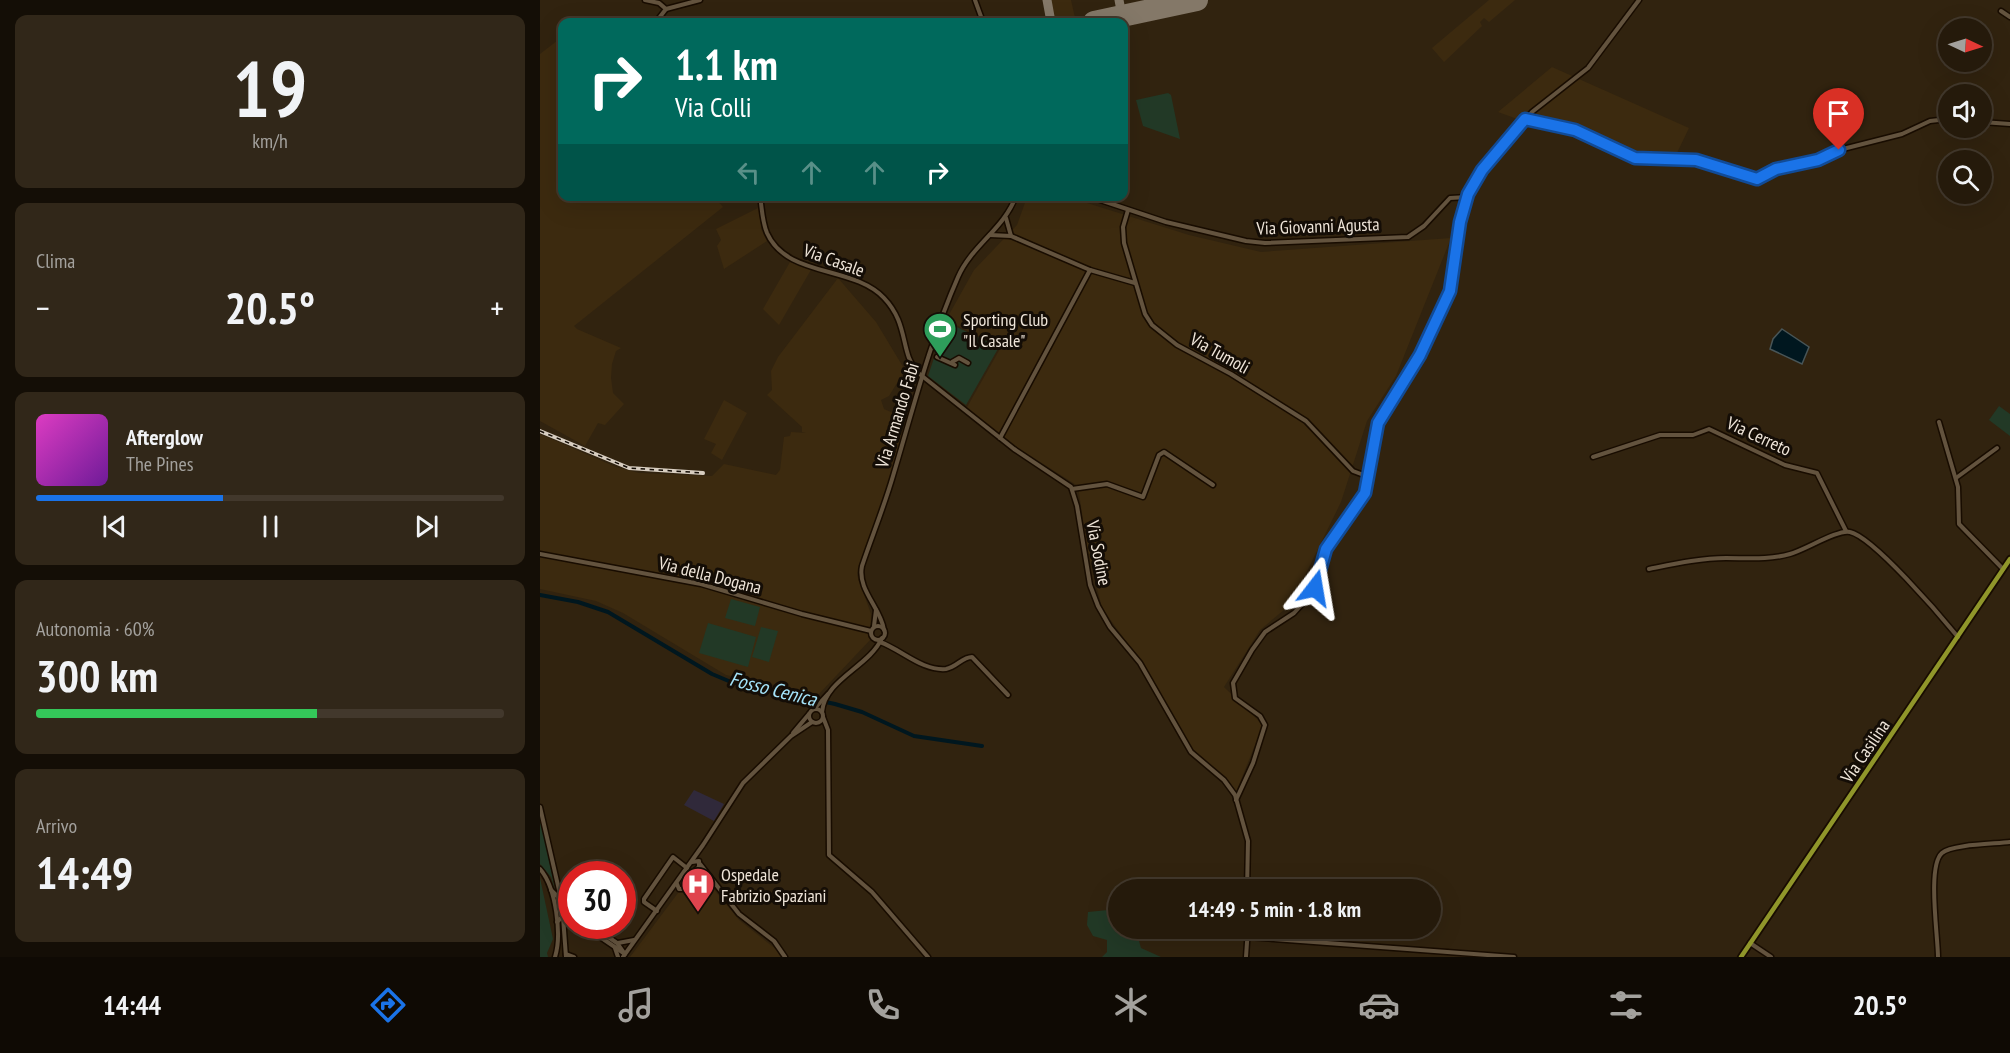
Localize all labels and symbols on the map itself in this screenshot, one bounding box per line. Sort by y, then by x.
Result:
north arrow [1938,18,1992,72]
pin [1813,88,1864,150]
street label: Via Giovanni Agusta [1255,212,1380,240]
street label: Via Casale [799,238,868,282]
place label: Sporting Club "Il Casale" [963,308,1048,352]
sports icon: Sporting Club "Il Casale" [922,311,958,358]
street label: Via Tumoli [1185,327,1254,379]
street label: Via Armando Fabi [870,360,924,471]
street label: Via Cerreto [1722,411,1795,461]
street label: Via Sodine [1081,518,1117,587]
street label: Via della Dogana [655,551,764,599]
position arrow [1283,556,1347,620]
water label: Fosso Cenica [727,666,820,713]
street label: Via Casilina [1835,715,1895,788]
speed limit sign: 30 [558,861,636,939]
place label: Ospedale Fabrizio Spaziani [721,863,826,907]
hospital icon: Ospedale Fabrizio Spaziani [680,866,716,913]

